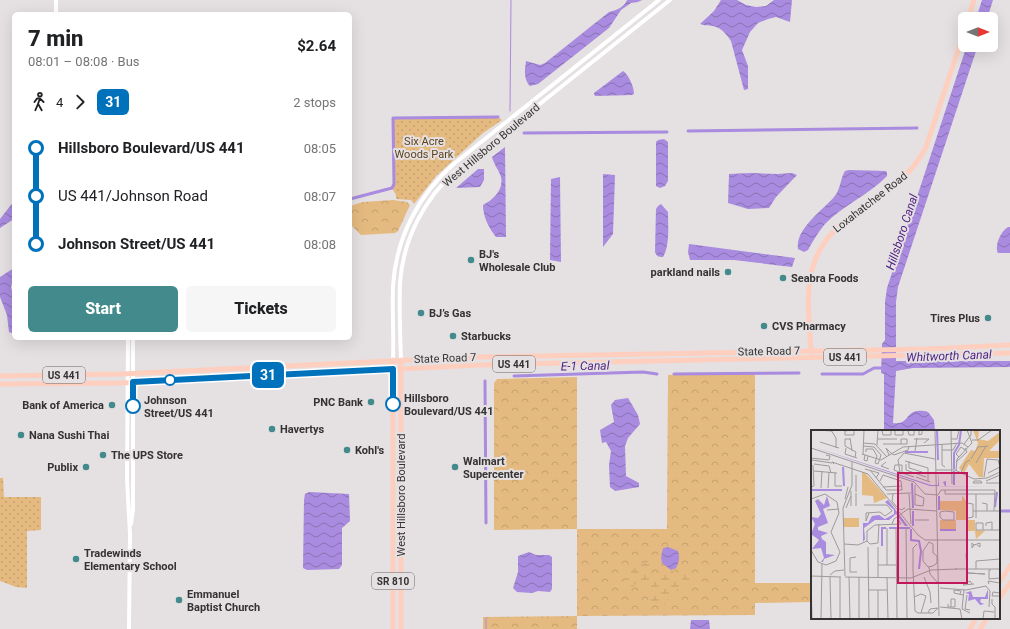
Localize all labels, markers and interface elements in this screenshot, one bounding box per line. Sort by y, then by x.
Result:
north arrow [958,12,998,52]
map controls [958,12,998,52]
text: 7 min [28,26,83,51]
text: $2.64 [297,37,336,55]
text: 08:01 – 08:08 · Bus [28,54,140,69]
icon: walk [28,91,50,113]
icon: forward [69,91,91,113]
text: 31 [105,94,121,110]
text: 4 [56,95,63,110]
text: 2 stops [293,95,336,110]
street label: West Hillsboro Boulevard [440,101,543,190]
park label: Six Acre Woods Park [395,135,454,161]
text: Hillsboro Boulevard/US 441 [58,139,245,157]
text: 08:05 [304,141,336,156]
street label: Loxahatchee Road [831,169,910,235]
text: US 441/Johnson Road [58,187,208,205]
text: 08:07 [304,189,336,204]
water label: Hillsboro Canal [883,192,921,272]
text: Johnson Street/US 441 [58,235,215,253]
text: 08:08 [304,237,336,252]
place label: BJ's Wholesale Club [479,248,555,274]
marker: BJ's Wholesale Club [466,255,476,265]
place label: parkland nails [651,266,720,279]
marker: parkland nails [723,267,733,277]
place label: Seabra Foods [791,272,859,285]
marker: Seabra Foods [778,273,788,283]
button: Start [28,286,178,332]
button: Tickets [186,286,336,332]
place label: BJ’s Gas [429,307,471,320]
marker: BJ’s Gas [416,308,426,318]
place label: Tires Plus [930,312,980,325]
marker: Tires Plus [983,313,993,323]
place label: CVS Pharmacy [772,320,846,333]
marker: CVS Pharmacy [759,321,769,331]
place label: Starbucks [461,330,511,343]
marker: Starbucks [448,331,458,341]
street label: State Road 7 [738,344,800,359]
water label: Whitworth Canal [906,348,992,364]
road number: US 441 [824,349,866,365]
street label: State Road 7 [414,351,476,366]
road number: US 441 [493,356,535,372]
water label: E-1 Canal [560,359,610,373]
line badge: 31 [250,362,286,388]
road number: US 441 [43,367,85,383]
text: 31 [260,367,276,383]
unlabelled marker [164,374,176,386]
place label: Hillsboro Boulevard/US 441 [404,392,493,418]
place label: Johnson Street/US 441 [144,394,214,420]
place label: PNC Bank [313,396,363,409]
marker: Hillsboro Boulevard/US 441 [385,396,401,412]
marker: PNC Bank [366,397,376,407]
marker: Johnson Street/US 441 [125,398,141,414]
place label: Bank of America [22,399,104,412]
marker: Bank of America [107,400,117,410]
place label: Havertys [280,423,325,436]
marker: Havertys [267,424,277,434]
place label: Nana Sushi Thai [29,429,109,442]
marker: Nana Sushi Thai [16,430,26,440]
inset map [811,430,1000,619]
street label: West Hillsboro Boulevard [395,434,408,556]
place label: Kohl's [355,444,384,457]
marker: Kohl's [342,445,352,455]
place label: The UPS Store [111,449,183,462]
marker: The UPS Store [98,450,108,460]
place label: Walmart Supercenter [463,455,524,481]
place label: Publix [47,461,78,474]
marker: Publix [81,462,91,472]
marker: Walmart Supercenter [450,462,460,472]
place label: Tradewinds Elementary School [84,547,177,573]
marker: Tradewinds Elementary School [71,554,81,564]
road number: SR 810 [372,573,414,589]
place label: Emmanuel Baptist Church [187,588,260,614]
marker: Emmanuel Baptist Church [174,595,184,605]

